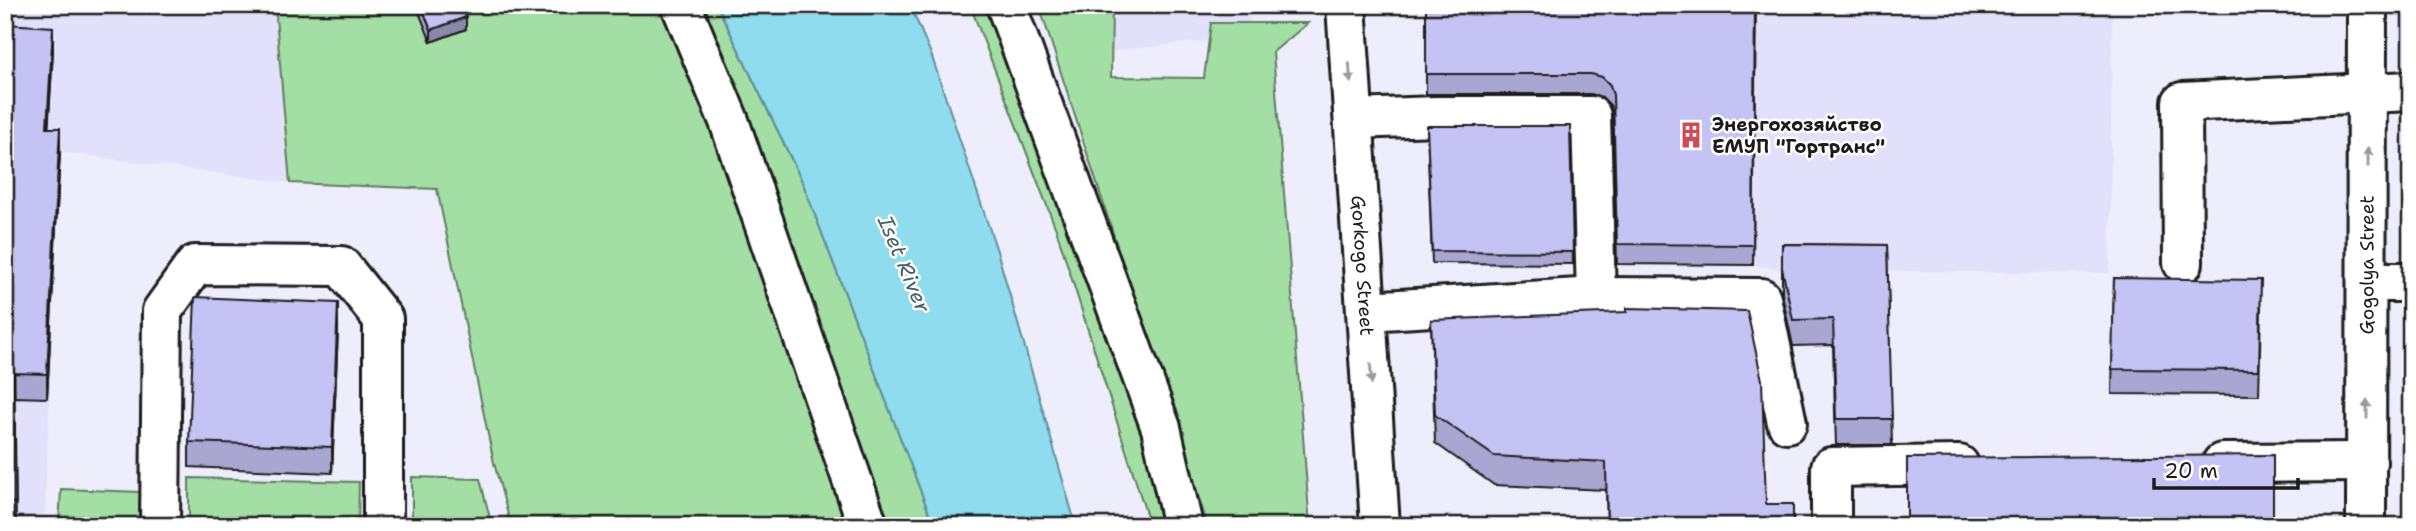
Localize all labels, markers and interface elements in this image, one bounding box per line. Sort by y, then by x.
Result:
one-way arrow [1345,63,1356,85]
place label: Энергохозяйство ЕМУП "Гортранс" [1712,112,1885,159]
building icon: Энергохозяйство ЕМУП "Гортранс" [1676,120,1706,150]
one-way arrow [2362,145,2374,167]
street label: Gorkogo Street [1346,194,1380,337]
street label: Gogolya Street [2354,195,2379,335]
water label: Iset River [871,210,937,318]
one-way arrow [1366,363,1377,385]
one-way arrow [2361,397,2373,419]
scale bar [2154,447,2297,491]
text: 20 m [2164,457,2218,485]

